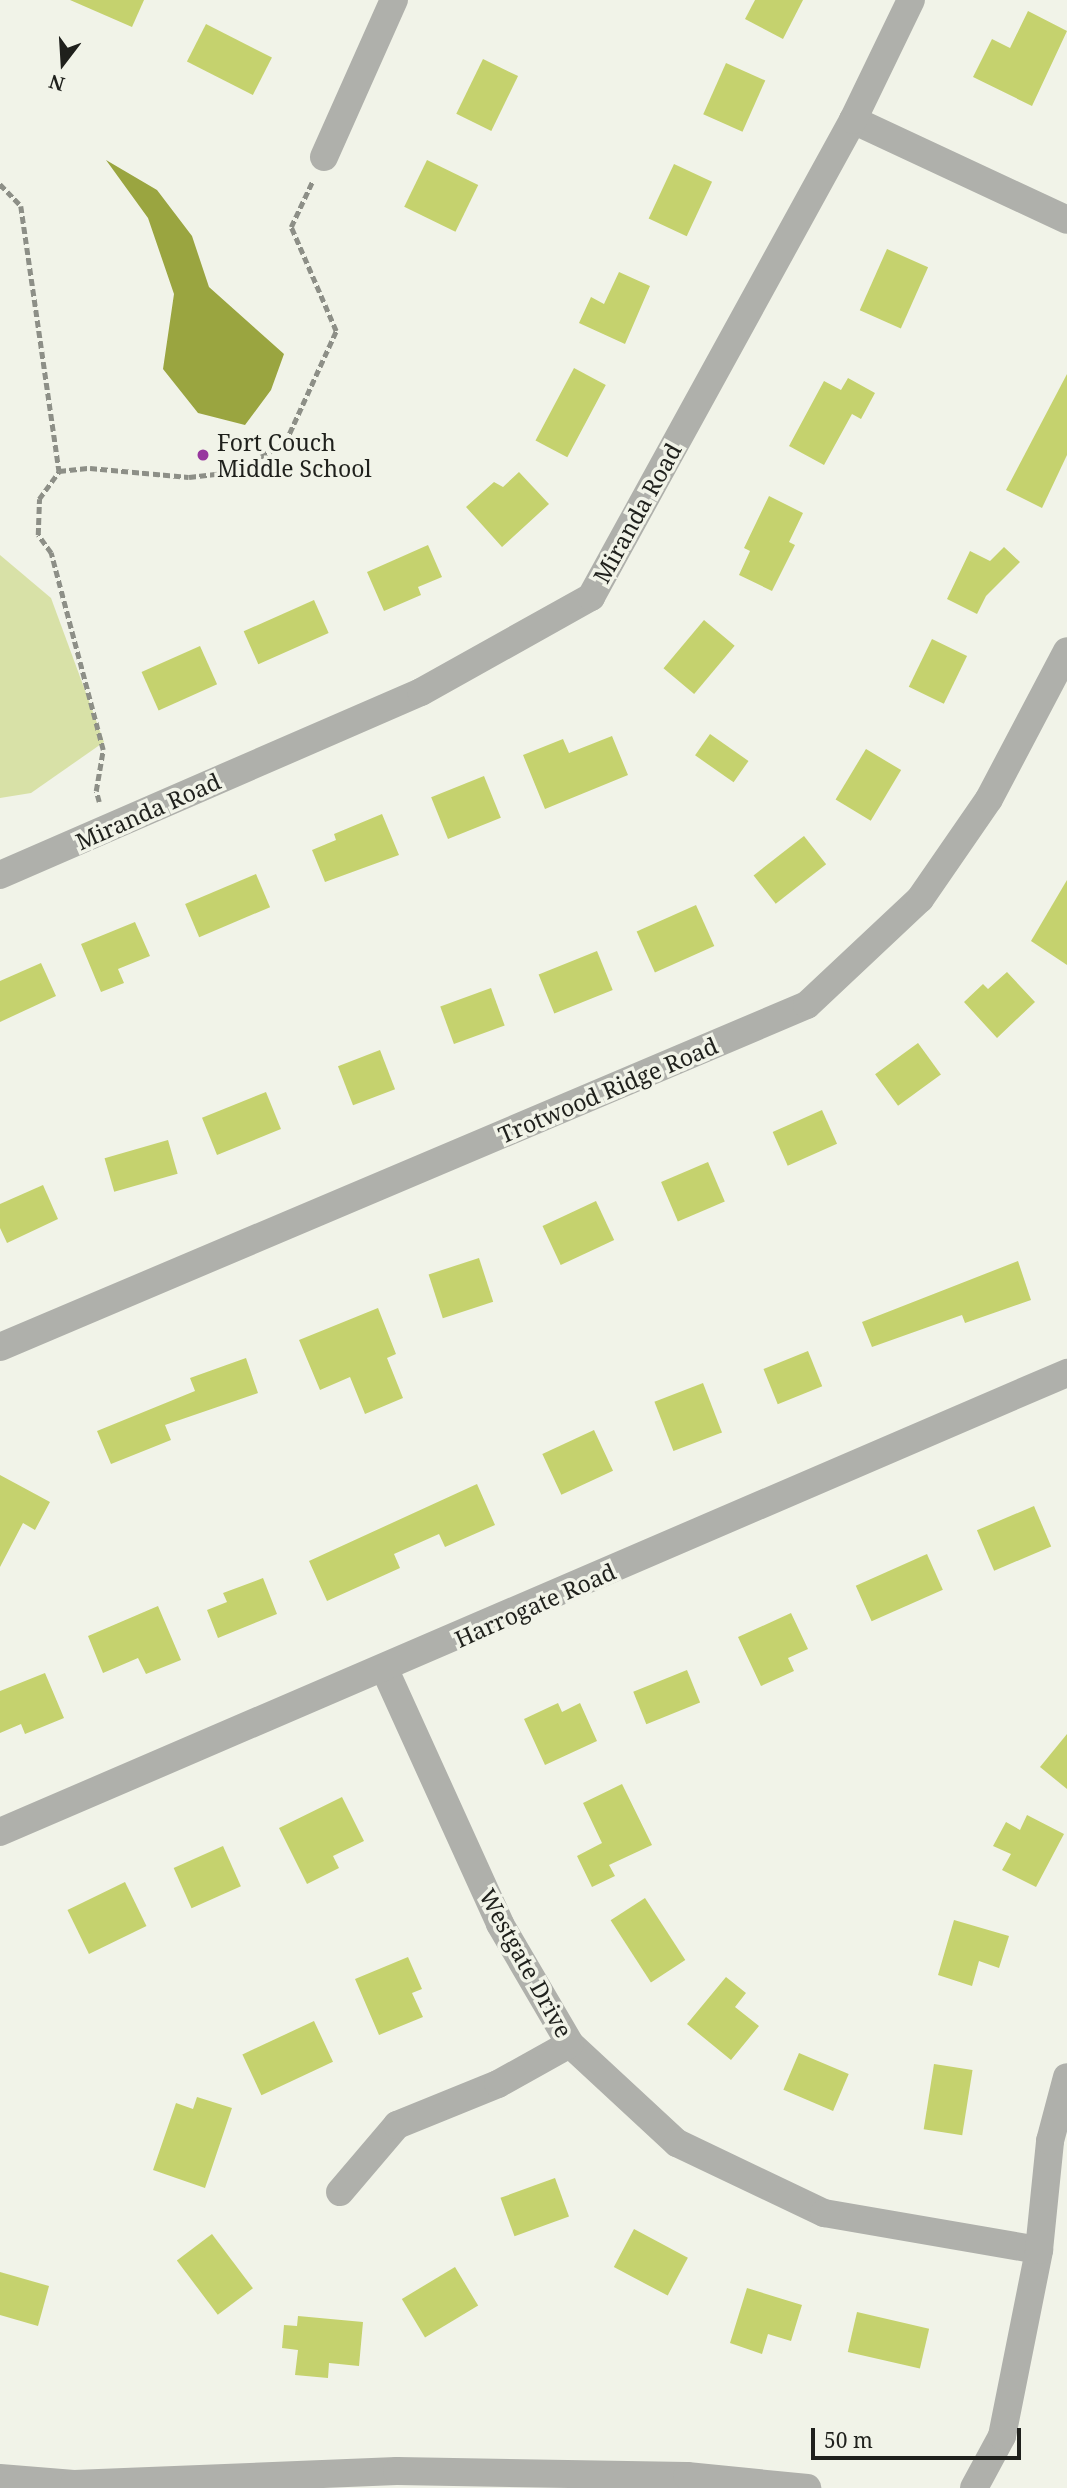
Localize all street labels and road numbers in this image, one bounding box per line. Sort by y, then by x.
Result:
street label: Miranda Road [587,438,687,588]
street label: Miranda Road [71,767,225,855]
street label: Trotwood Ridge Road [494,1031,722,1149]
street label: Harrogate Road [450,1557,620,1653]
street label: Westgate Drive [474,1884,578,2042]

